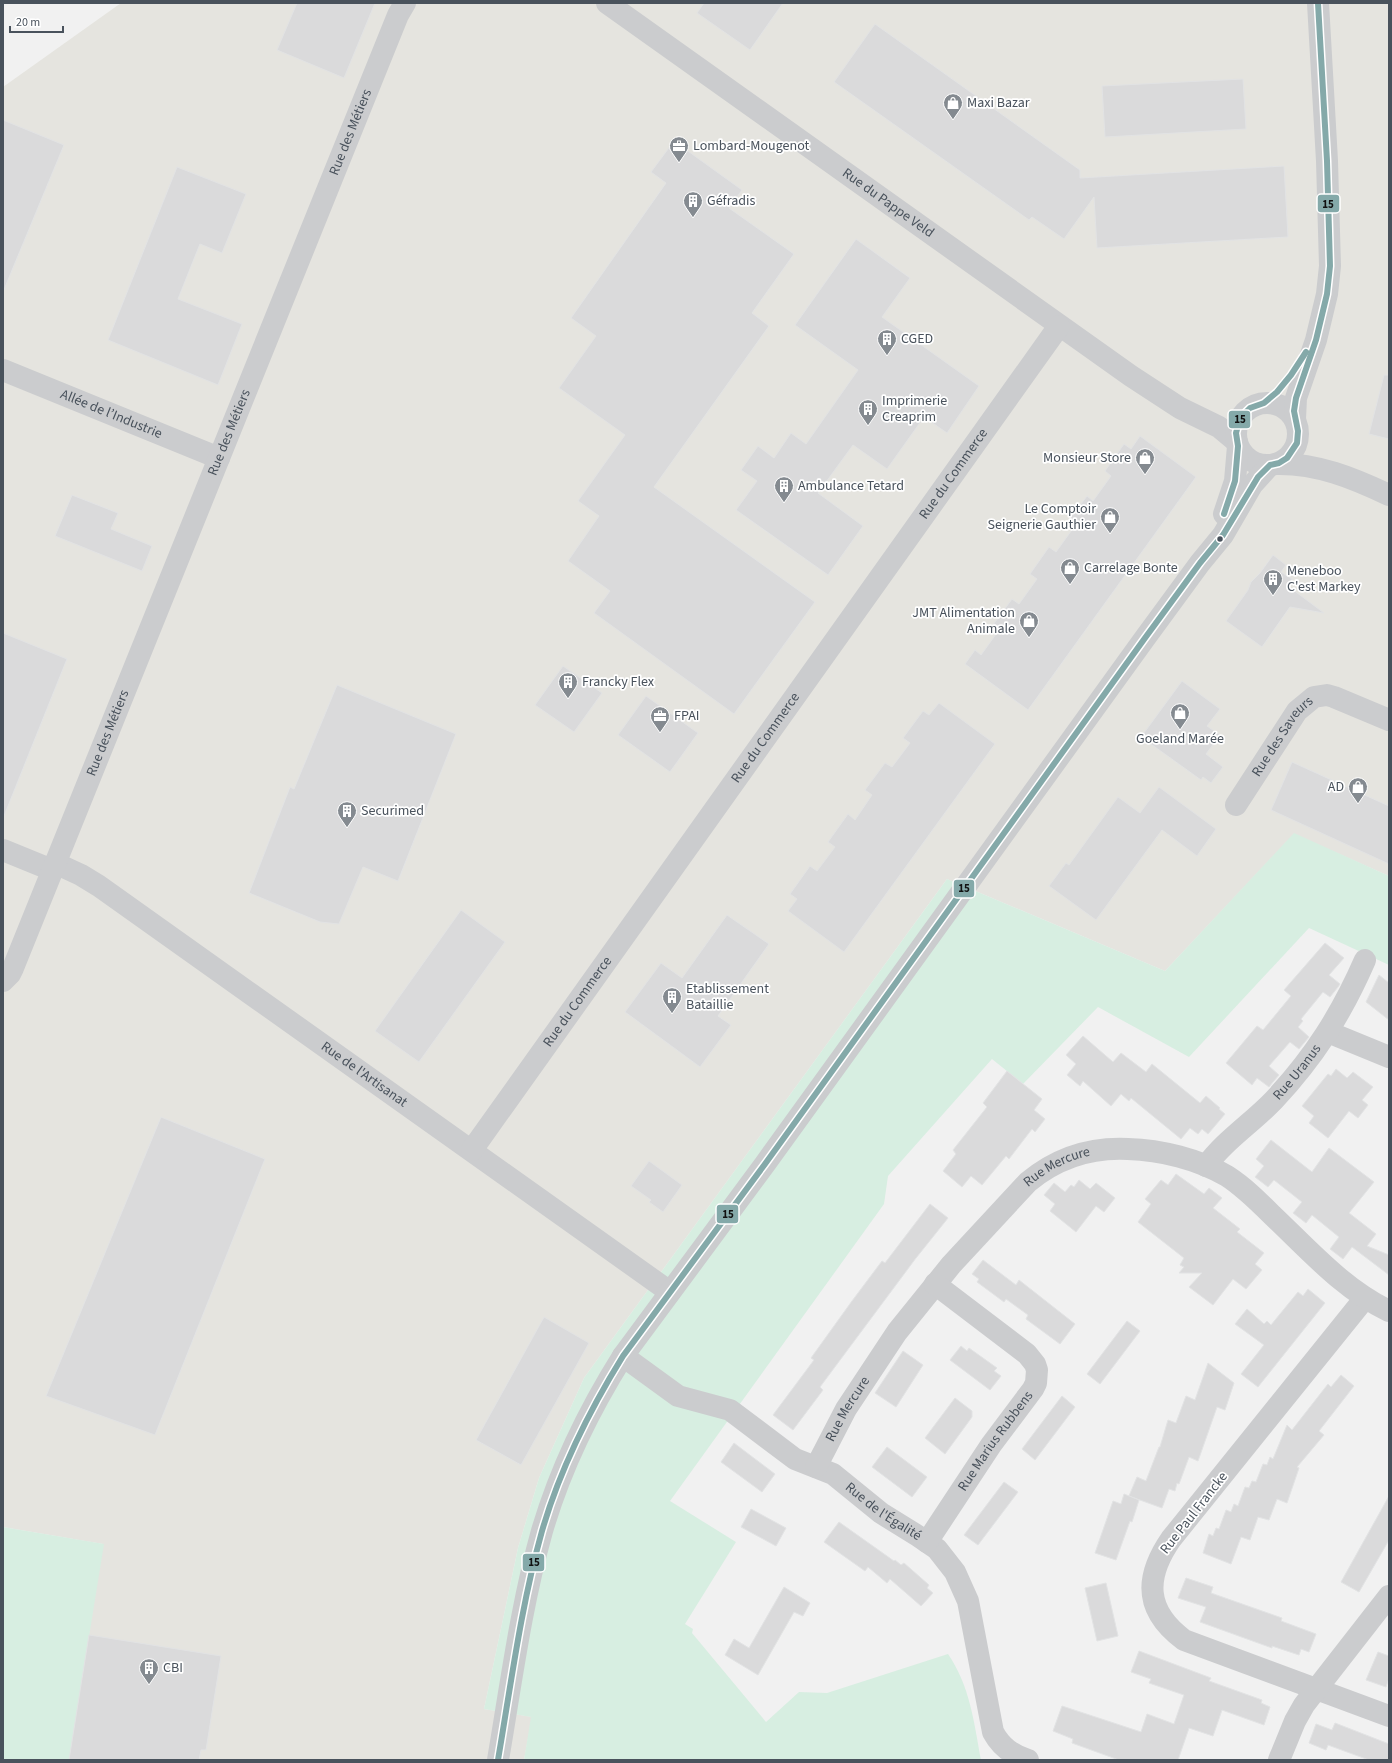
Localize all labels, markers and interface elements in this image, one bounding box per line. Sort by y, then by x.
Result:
scale bar [10,8,63,34]
text: 20 m [16,14,40,31]
street label: Rue des Métiers [324,86,377,178]
shop icon: Maxi Bazar [942,92,964,120]
place label: Maxi Bazar [967,93,1030,113]
office icon: Lombard-Mougenot [668,135,690,163]
place label: Lombard-Mougenot [693,136,809,156]
street label: Rue du Pappe Veld [838,163,938,243]
building icon: Géfradis [682,190,704,218]
place label: Géfradis [707,191,755,211]
line badge: 15 [1317,194,1340,213]
text: 15 [1322,197,1334,212]
building icon: CGED [876,328,898,356]
place label: CGED [901,329,933,349]
street label: Allée de l’Industrie [57,384,165,444]
street label: Rue des Métiers [203,386,256,479]
place label: Imprimerie Creaprim [882,391,947,427]
building icon: Imprimerie Creaprim [857,398,879,426]
line badge: 15 [1228,410,1251,429]
text: 15 [1234,412,1246,427]
street label: Rue du Commerce [914,425,993,523]
shop icon: Monsieur Store [1134,447,1156,475]
place label: Monsieur Store [1043,448,1131,468]
building icon: Ambulance Tetard [773,475,795,503]
place label: Ambulance Tetard [798,476,904,496]
place label: Le Comptoir Seignerie Gauthier [988,499,1096,535]
shop icon: Le Comptoir Seignerie Gauthier [1099,506,1121,534]
unlabelled marker [1215,534,1225,544]
shop icon: Carrelage Bonte [1059,557,1081,585]
place label: Carrelage Bonte [1084,558,1178,578]
place label: Meneboo C'est Markey [1287,561,1361,597]
building icon: Meneboo C'est Markey [1262,568,1284,596]
place label: JMT Alimentation Animale [912,603,1015,639]
shop icon: JMT Alimentation Animale [1018,610,1040,638]
building icon: Francky Flex [557,671,579,699]
place label: Francky Flex [582,672,655,692]
street label: Rue des Métiers [81,687,134,779]
street label: Rue du Commerce [726,688,805,787]
street label: Rue des Saveurs [1247,691,1318,781]
shop icon: Goeland Marée [1169,702,1191,730]
office icon: FPAI [649,705,671,733]
place label: FPAI [674,706,699,726]
place label: Goeland Marée [1136,729,1224,749]
shop icon: AD [1347,776,1369,804]
place label: AD [1328,777,1344,797]
building icon: Securimed [336,800,358,828]
place label: Securimed [361,801,424,821]
line badge: 15 [953,879,975,898]
text: 15 [958,881,970,896]
street label: Rue du Commerce [538,952,617,1051]
place label: Etablissement Bataillie [686,979,769,1015]
building icon: Etablissement Bataillie [661,986,683,1014]
street label: Rue de l'Artisanat [317,1037,412,1112]
street label: Rue Uranus [1268,1040,1326,1105]
street label: Rue Mercure [1019,1142,1092,1192]
line badge: 15 [716,1204,739,1224]
text: 15 [722,1207,734,1222]
street label: Rue Mercure [821,1372,875,1445]
street label: Rue Marius Rubbens [953,1387,1038,1495]
street label: Rue Paul Francke [1155,1468,1233,1558]
street label: Rue de l'Égalité [841,1478,925,1546]
line badge: 15 [522,1553,545,1572]
text: 15 [528,1555,540,1570]
building icon: CBI [138,1657,160,1685]
place label: CBI [163,1658,183,1678]

